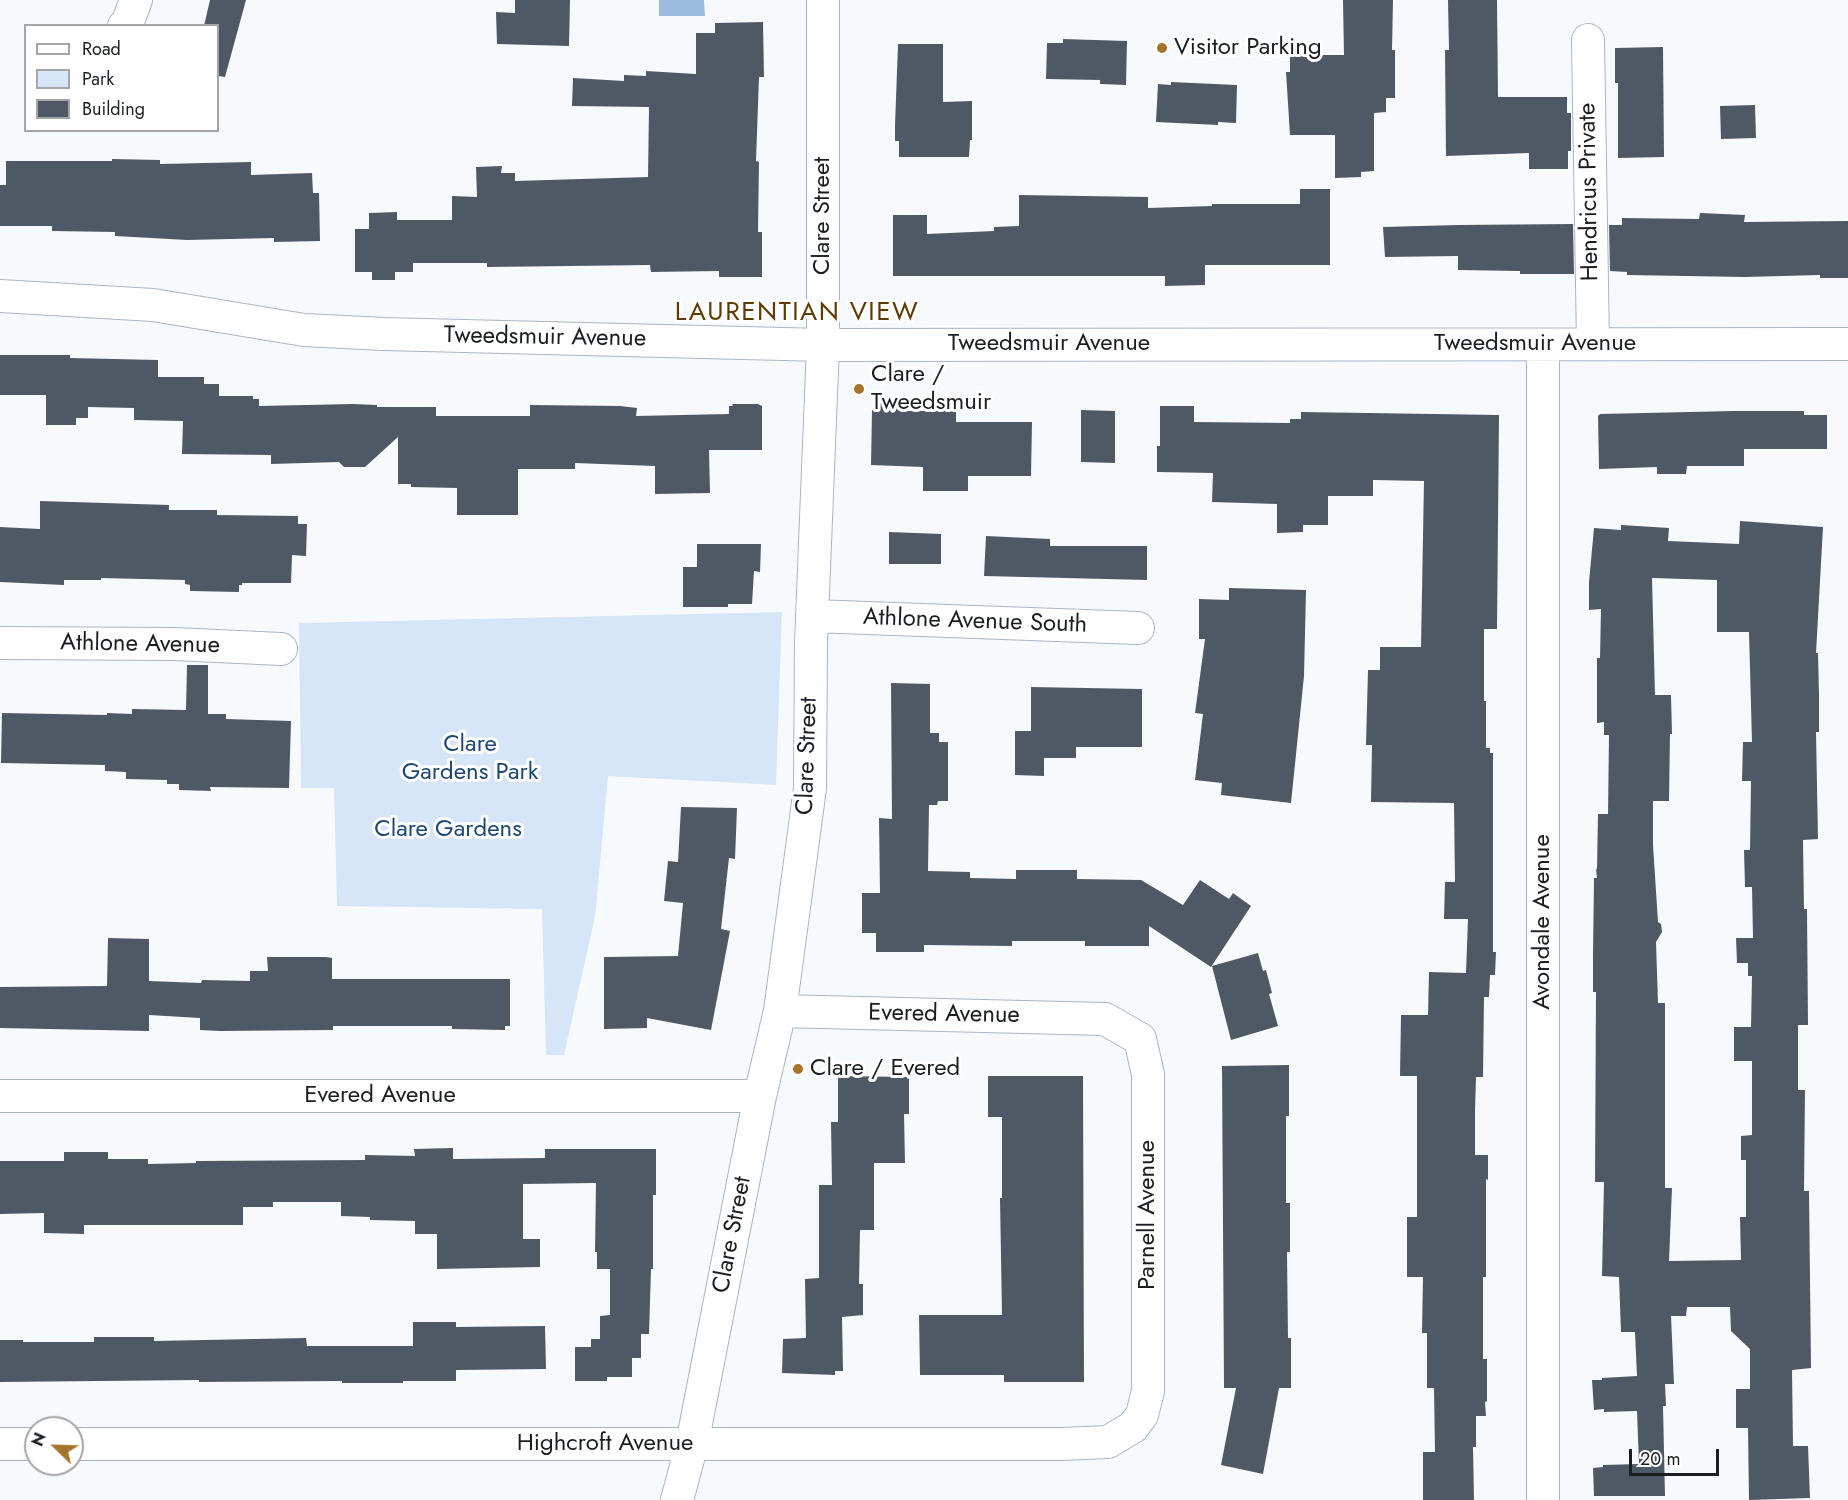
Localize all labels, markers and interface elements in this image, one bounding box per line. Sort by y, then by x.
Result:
legend [24,24,219,132]
place label: Visitor Parking [1174,34,1322,62]
text: Road [82,36,121,62]
marker: Visitor Parking [1155,41,1169,55]
text: Park [82,66,114,92]
text: Building [82,96,145,122]
street label: Hendricus Private [1574,102,1606,282]
street label: Clare Street [809,157,837,275]
district label: LAURENTIAN VIEW [675,298,919,330]
street label: Tweedsmuir Avenue [444,322,646,354]
street label: Tweedsmuir Avenue [948,330,1150,358]
street label: Tweedsmuir Avenue [1434,330,1636,358]
place label: Clare / Tweedsmuir [871,361,991,417]
marker: Clare / Tweedsmuir [852,382,866,396]
street label: Athlone Avenue South [862,604,1088,640]
street label: Athlone Avenue [60,629,220,661]
street label: Clare Street [792,696,824,816]
park label: Clare Gardens Park [402,731,538,787]
park label: Clare Gardens [374,816,522,844]
street label: Avondale Avenue [1529,834,1557,1010]
street label: Evered Avenue [868,999,1020,1031]
place label: Clare / Evered [810,1055,960,1083]
marker: Clare / Evered [791,1062,805,1076]
street label: Evered Avenue [304,1082,456,1110]
street label: Parnell Avenue [1134,1140,1162,1290]
street label: Clare Street [708,1174,758,1296]
north arrow [24,1416,84,1476]
text: N [26,1429,52,1450]
street label: Highcroft Avenue [517,1430,693,1458]
scale bar [1632,1437,1722,1475]
text: 20 m [1640,1446,1680,1472]

